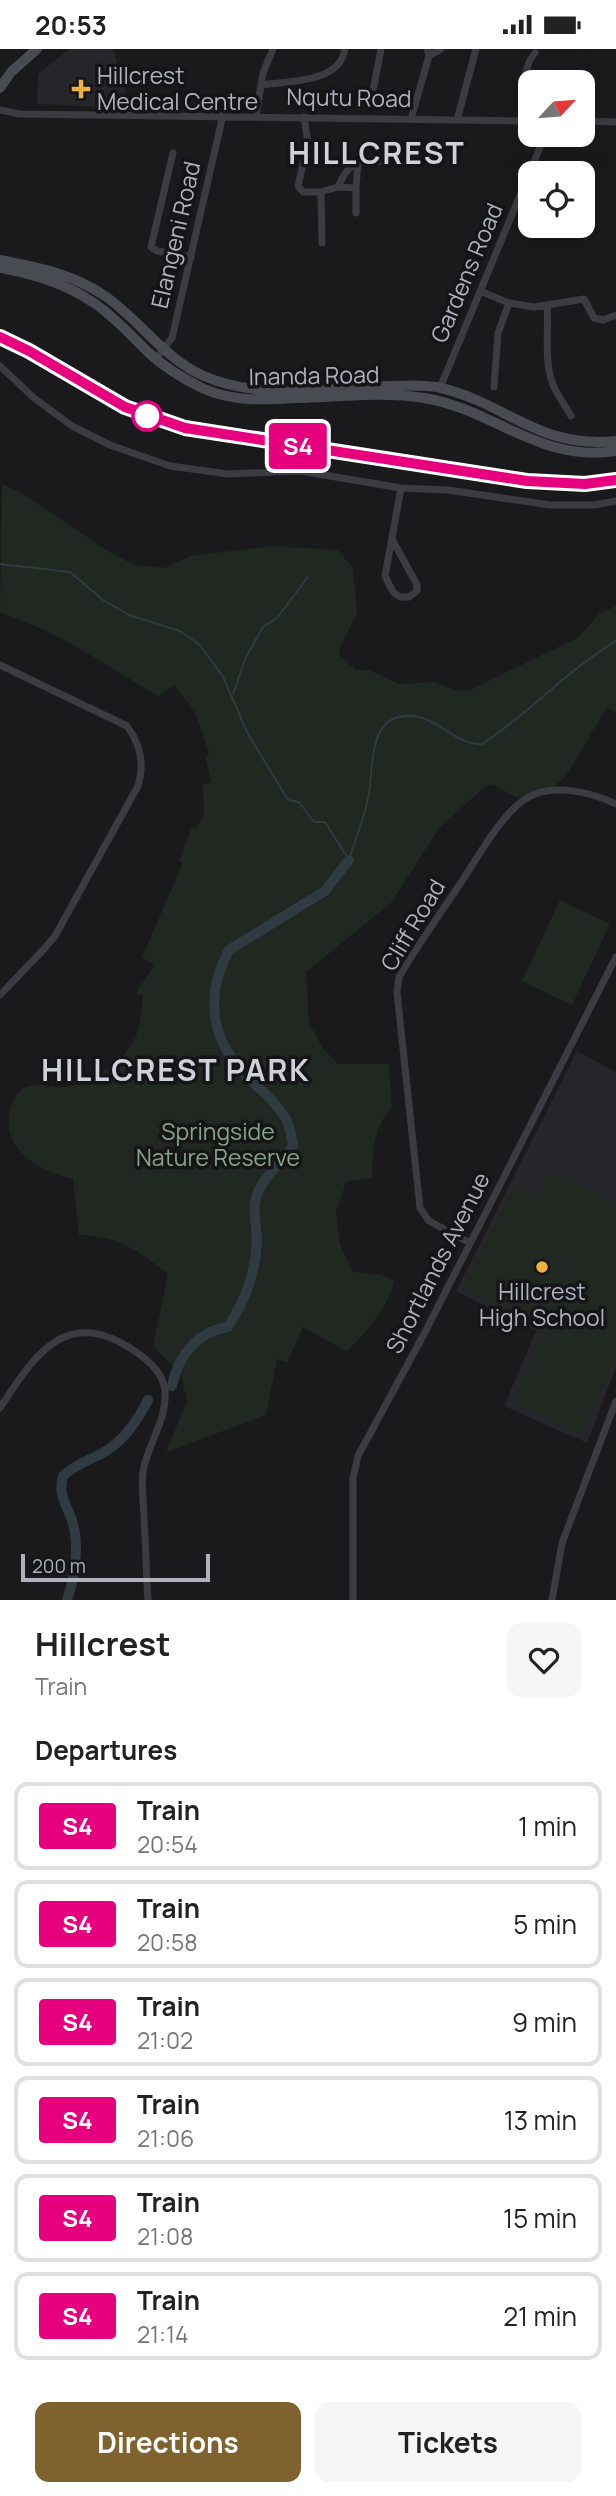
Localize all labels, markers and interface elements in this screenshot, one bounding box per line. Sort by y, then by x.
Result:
text: 20:53 [35,7,107,43]
place label: Hillcrest Medical Centre [97,59,258,117]
north arrow [518,70,595,147]
map controls [518,70,595,238]
marker: Hillcrest Medical Centre [71,79,91,99]
street label: Nqutu Road [286,80,412,114]
district label: HILLCREST [288,132,466,173]
street label: Elangeni Road [143,158,207,311]
button: locate [518,161,595,238]
street label: Gardens Road [422,198,510,347]
street label: Inanda Road [248,358,380,392]
unlabelled marker [132,401,162,431]
line badge: S4 [266,423,330,469]
text: S4 [283,429,313,462]
street label: Cliff Road [372,873,452,976]
district label: HILLCREST PARK [41,1049,311,1090]
park label: Springside Nature Reserve [136,1115,300,1173]
street label: Shortlands Avenue [378,1166,497,1359]
marker: Hillcrest High School [534,1259,550,1275]
place label: Hillcrest High School [479,1275,605,1333]
scale bar [21,1551,210,1583]
text: 200 m [32,1553,86,1579]
text: Hillcrest [35,1621,170,1666]
button: heart [507,1623,581,1697]
text: Train [35,1670,87,1702]
text: Departures [35,1732,177,1768]
text: Train [137,1792,200,1828]
text: 1 min [518,1808,577,1844]
text: S4 [62,1809,93,1842]
text: 20:54 [137,1828,198,1860]
text: Train [137,1890,200,1926]
text: 5 min [513,1906,577,1942]
text: S4 [62,1907,93,1940]
text: 20:58 [137,1926,198,1958]
text: Train [137,1988,200,2024]
text: 9 min [512,2004,577,2040]
text: S4 [62,2005,93,2038]
text: 21:02 [137,2024,193,2056]
text: Train [137,2086,200,2122]
text: 13 min [504,2102,577,2138]
text: S4 [62,2103,93,2136]
text: 21:06 [137,2122,194,2154]
text: Train [137,2184,200,2220]
text: 15 min [503,2200,577,2236]
text: S4 [62,2201,93,2234]
text: 21:08 [137,2220,193,2252]
text: Train [137,2282,200,2318]
text: 21 min [503,2298,577,2334]
text: S4 [62,2299,93,2332]
text: 21:14 [137,2318,189,2350]
button: Directions [35,2402,301,2482]
button: Tickets [315,2402,581,2482]

